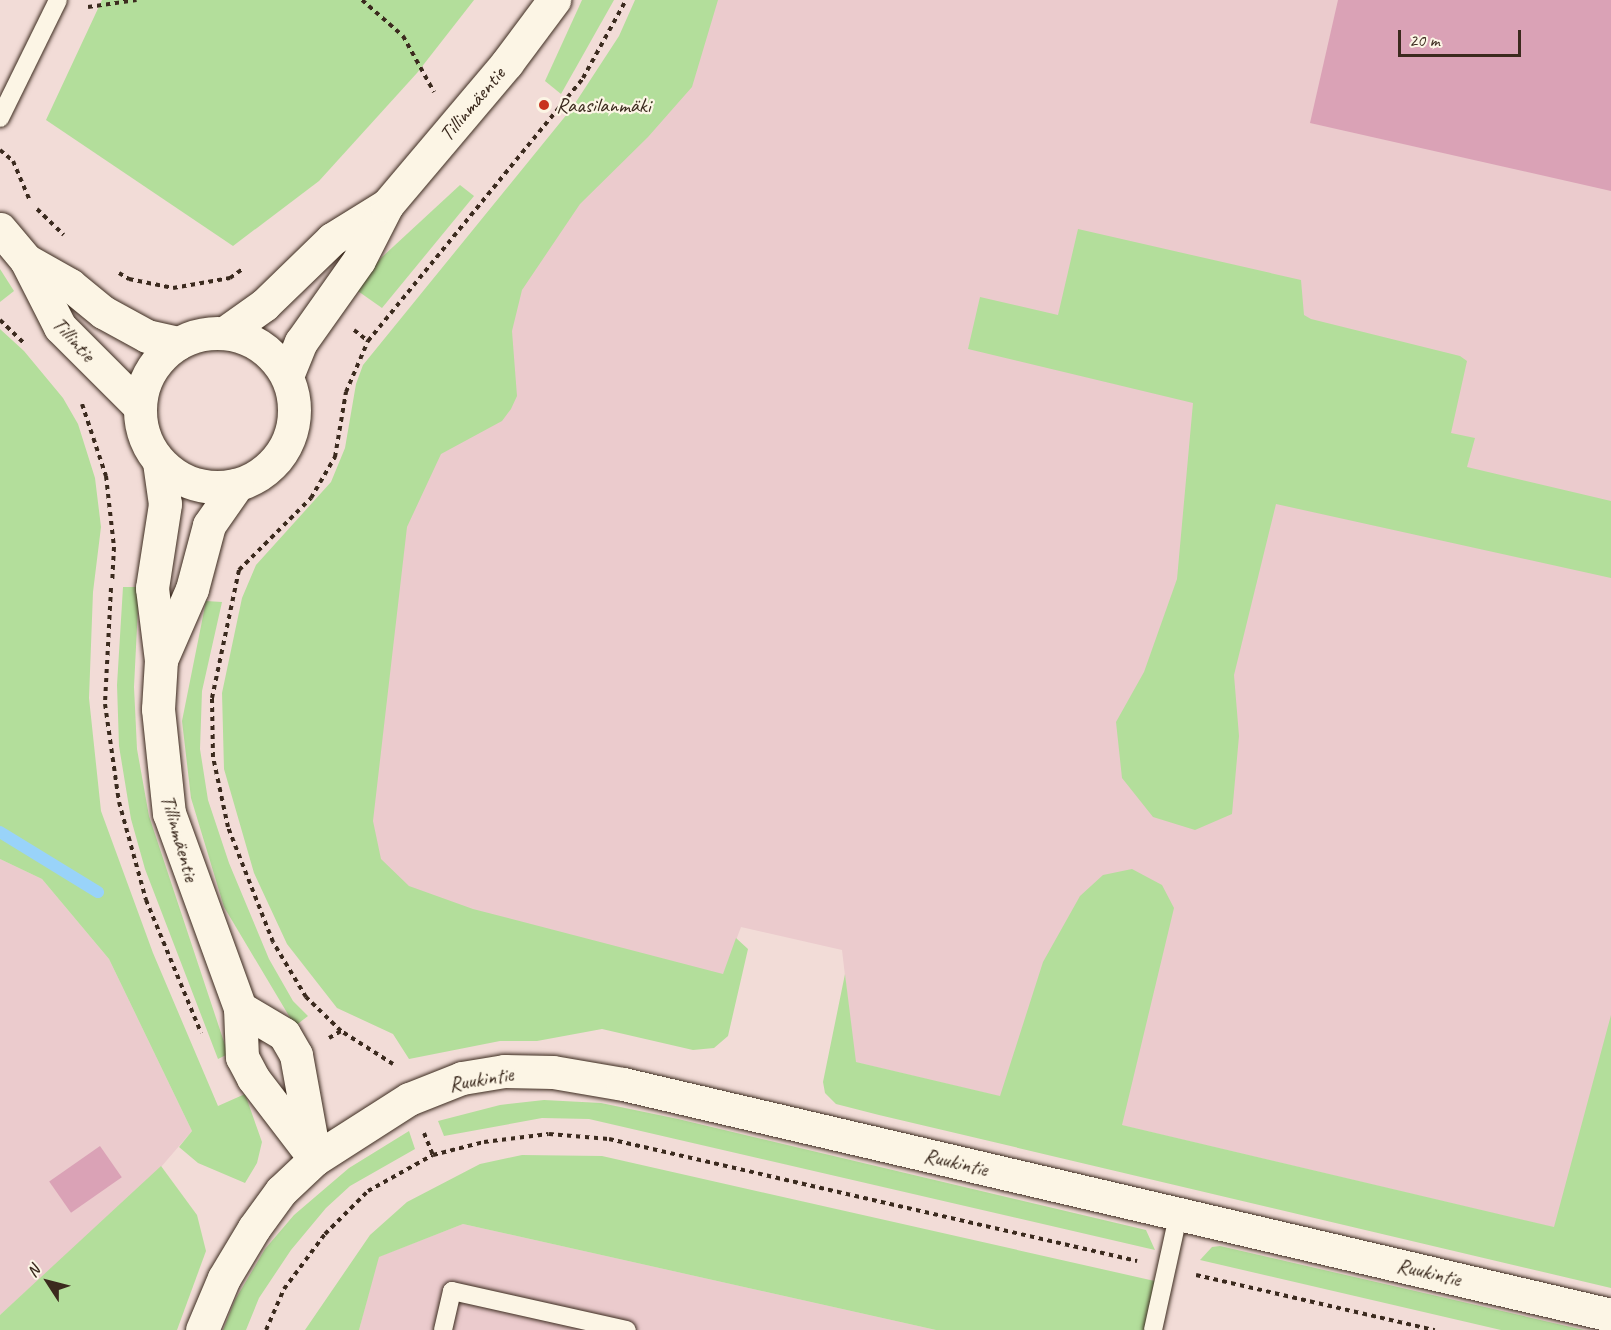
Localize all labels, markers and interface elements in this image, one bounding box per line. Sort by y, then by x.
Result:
scale bar [1401,18,1524,56]
text: 20 m [1409,29,1440,51]
street label: Tillinmäentie [434,62,510,146]
place label: Raasilanmäki [556,92,651,118]
marker: Raasilanmäki [537,98,551,112]
street label: Tillintie [47,311,101,367]
street label: Tillinmäentie [156,792,204,884]
street label: Ruukintie [447,1061,515,1097]
street label: Ruukintie [922,1142,990,1182]
north arrow [18,1252,78,1312]
street label: Ruukintie [1395,1252,1463,1292]
text: N [22,1262,44,1281]

